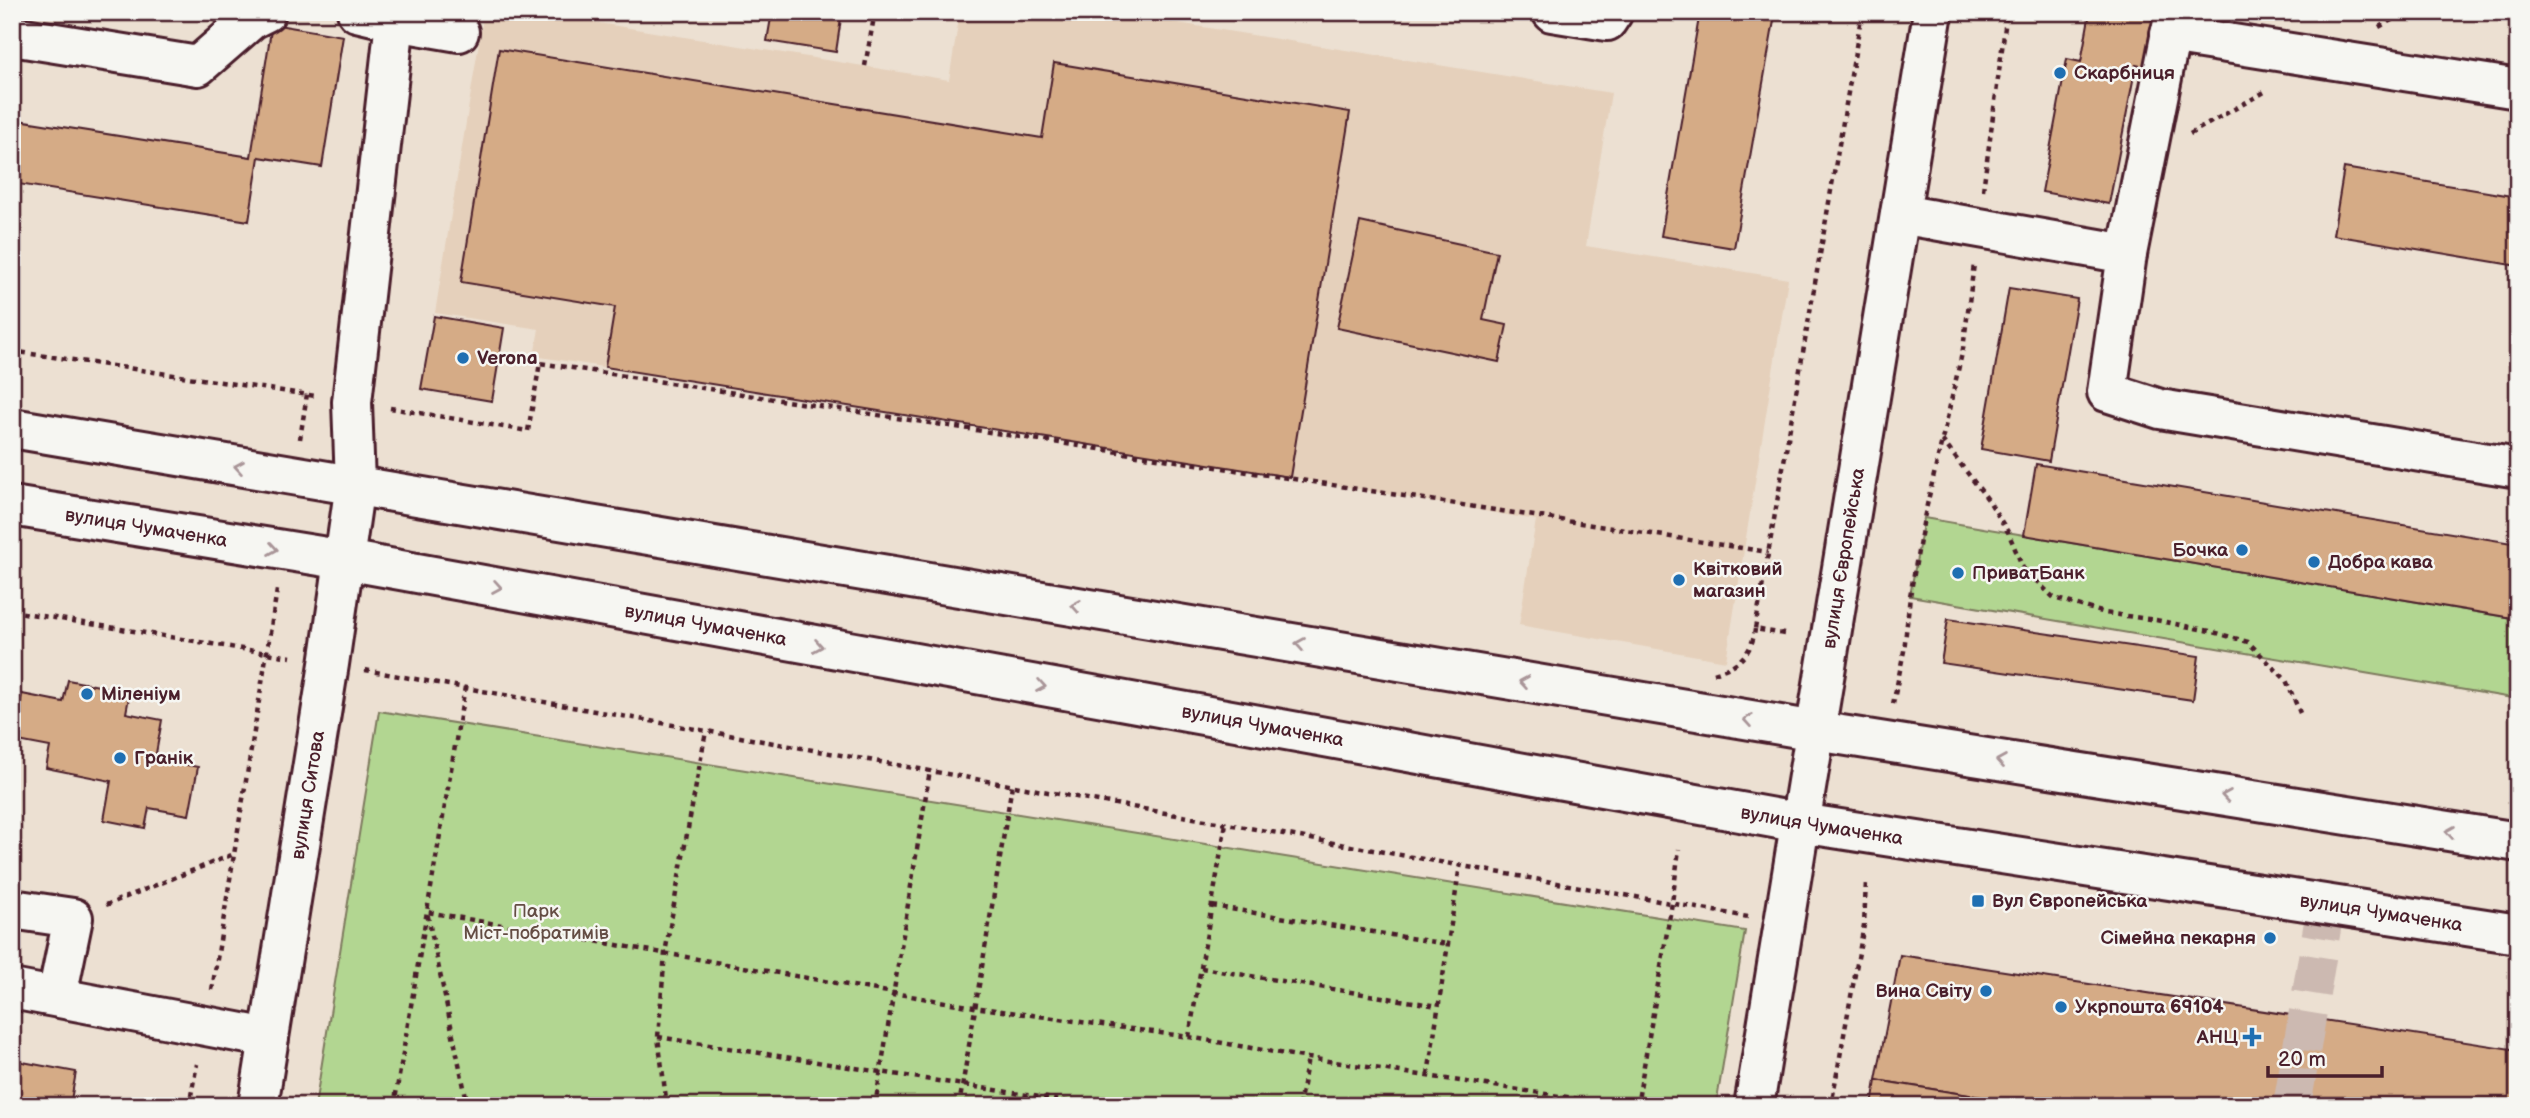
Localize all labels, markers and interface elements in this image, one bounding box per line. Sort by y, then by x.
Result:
place label: Скарбниця [2074,62,2175,85]
marker: Скарбниця [2052,65,2068,81]
place label: Verona [477,347,538,370]
marker: Verona [455,350,471,366]
one-way arrow [233,460,245,475]
street label: вулиця Європейська [1818,466,1870,650]
street label: вулиця Чумаченка [63,503,229,552]
place label: Бочка [2173,539,2229,562]
one-way arrow [267,541,279,556]
marker: Бочка [2234,542,2250,558]
place label: Добра кава [2328,551,2434,574]
marker: Добра кава [2306,554,2322,570]
place label: Квітковий магазин [1693,558,1782,603]
place label: ПриватБанк [1972,562,2085,585]
marker: ПриватБанк [1950,565,1966,581]
marker: Квітковий магазин [1671,572,1687,588]
one-way arrow [491,579,503,594]
street label: вулиця Чумаченка [623,599,789,651]
one-way arrow [1070,599,1081,614]
one-way arrow [811,637,823,652]
one-way arrow [1294,637,1306,652]
one-way arrow [1518,675,1530,690]
one-way arrow [1035,678,1047,693]
place label: Міленіум [101,683,181,706]
marker: Міленіум [79,686,95,702]
street label: вулиця Чумаченка [1180,700,1346,752]
one-way arrow [1743,713,1754,728]
street label: вулиця Ситова [286,729,330,861]
place label: Гранік [134,747,194,770]
marker: Гранік [112,750,128,766]
one-way arrow [1995,754,2007,769]
one-way arrow [2220,789,2231,804]
street label: вулиця Чумаченка [1739,801,1905,850]
one-way arrow [2444,824,2456,839]
street label: вулиця Чумаченка [2298,889,2464,937]
place label: Вул Європейська [1992,890,2148,913]
marker: Вул Європейська [1970,893,1986,909]
park label: Парк Міст-побратимів [463,900,609,945]
place label: Сімейна пекарня [2101,927,2256,950]
marker: Сімейна пекарня [2262,930,2278,946]
place label: Вина Світу [1875,980,1972,1003]
marker: Вина Світу [1978,983,1994,999]
place label: Укрпошта 69104 [2075,996,2224,1019]
marker: Укрпошта 69104 [2053,999,2069,1015]
place label: АНЦ [2196,1026,2238,1049]
marker: АНЦ [2244,1029,2260,1045]
scale bar [2268,1034,2381,1078]
text: 20 m [2278,1047,2326,1072]

